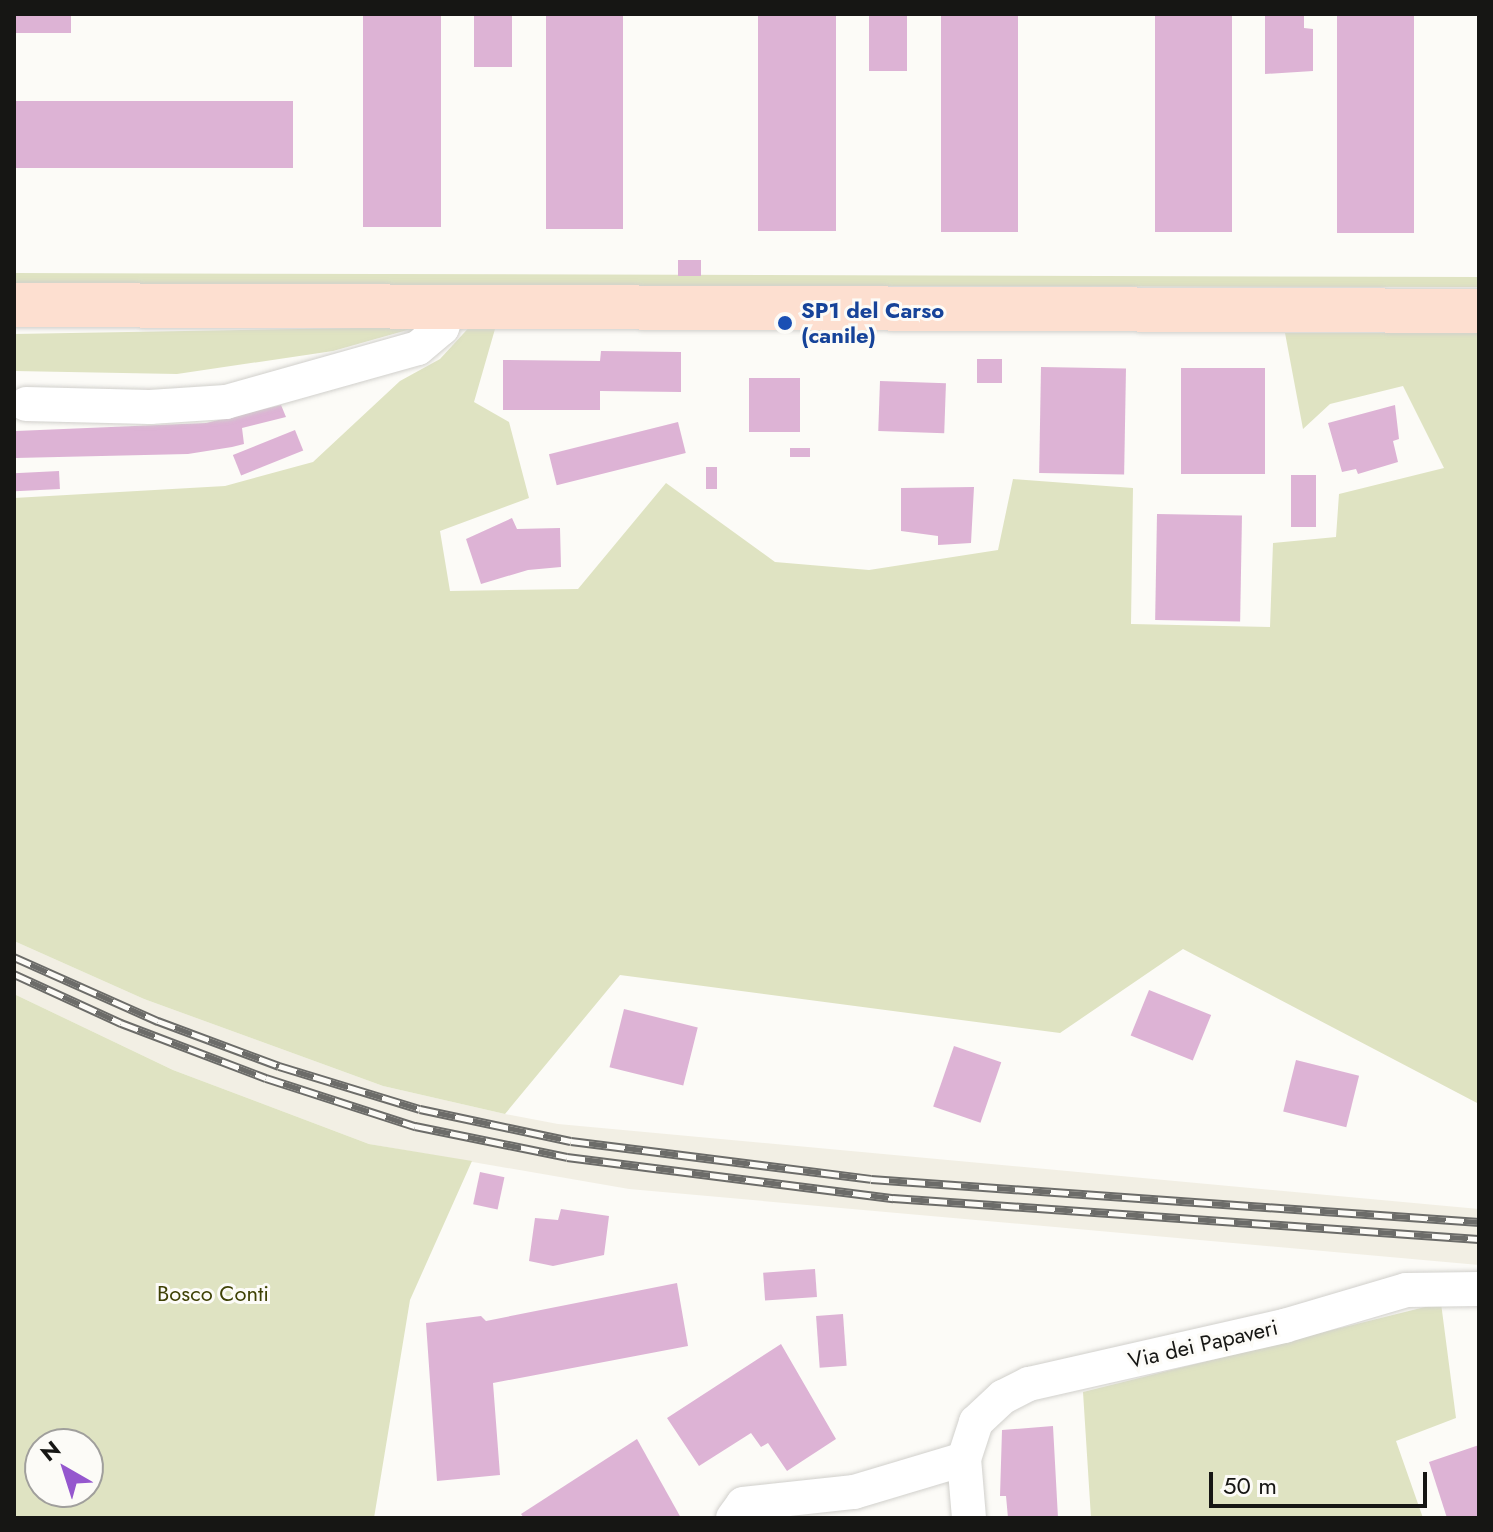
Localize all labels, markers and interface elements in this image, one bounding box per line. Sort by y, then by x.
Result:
place label: SP1 del Carso (canile) [801,297,944,348]
marker: SP1 del Carso (canile) [776,314,794,332]
park label: Bosco Conti [157,1281,269,1307]
street label: Via dei Papaveri [1126,1314,1280,1374]
north arrow [24,1428,104,1508]
text: N [33,1433,67,1469]
scale bar [1213,1456,1431,1506]
text: 50 m [1223,1468,1277,1503]

